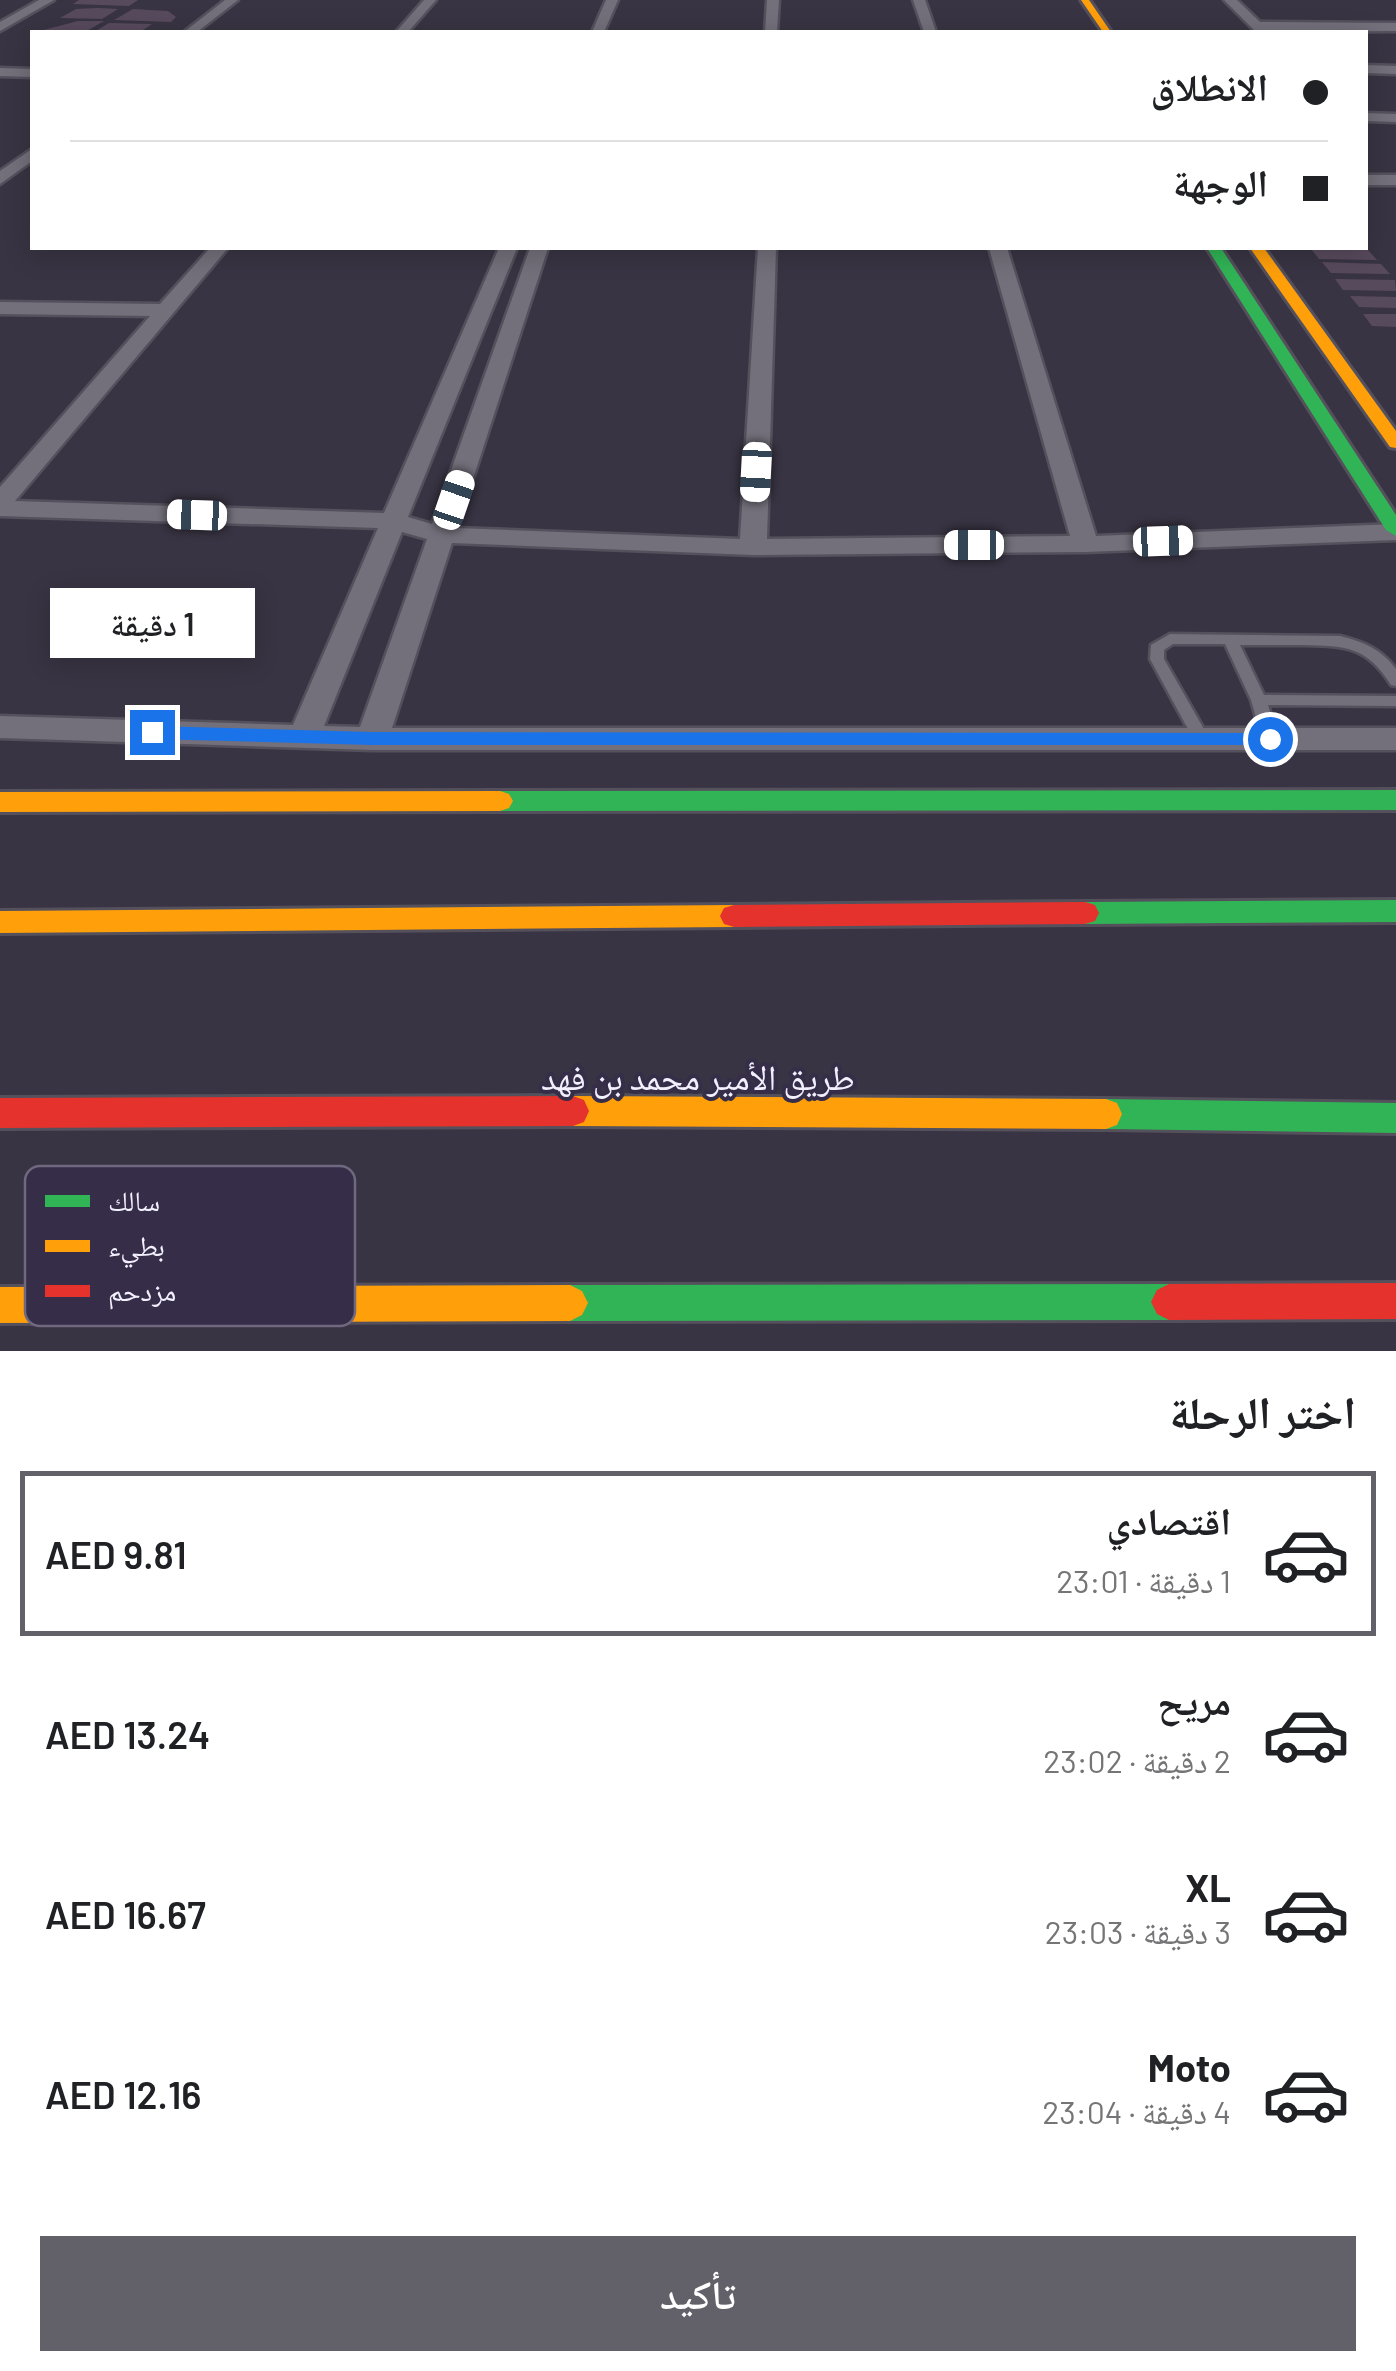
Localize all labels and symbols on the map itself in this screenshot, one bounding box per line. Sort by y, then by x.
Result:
car [739,441,773,503]
car [430,467,478,533]
car [166,499,228,531]
car [1132,525,1194,557]
car [944,530,1004,560]
callout: 1 دقيقة [49,587,254,657]
route end [130,710,175,755]
route start [1248,717,1293,762]
street label: طريق الأمير محمد بن فهد [541,1055,855,1099]
legend [25,1166,355,1326]
text: سالك [108,1183,160,1217]
text: بطيء [108,1228,165,1269]
text: مزدحم [108,1273,176,1310]

